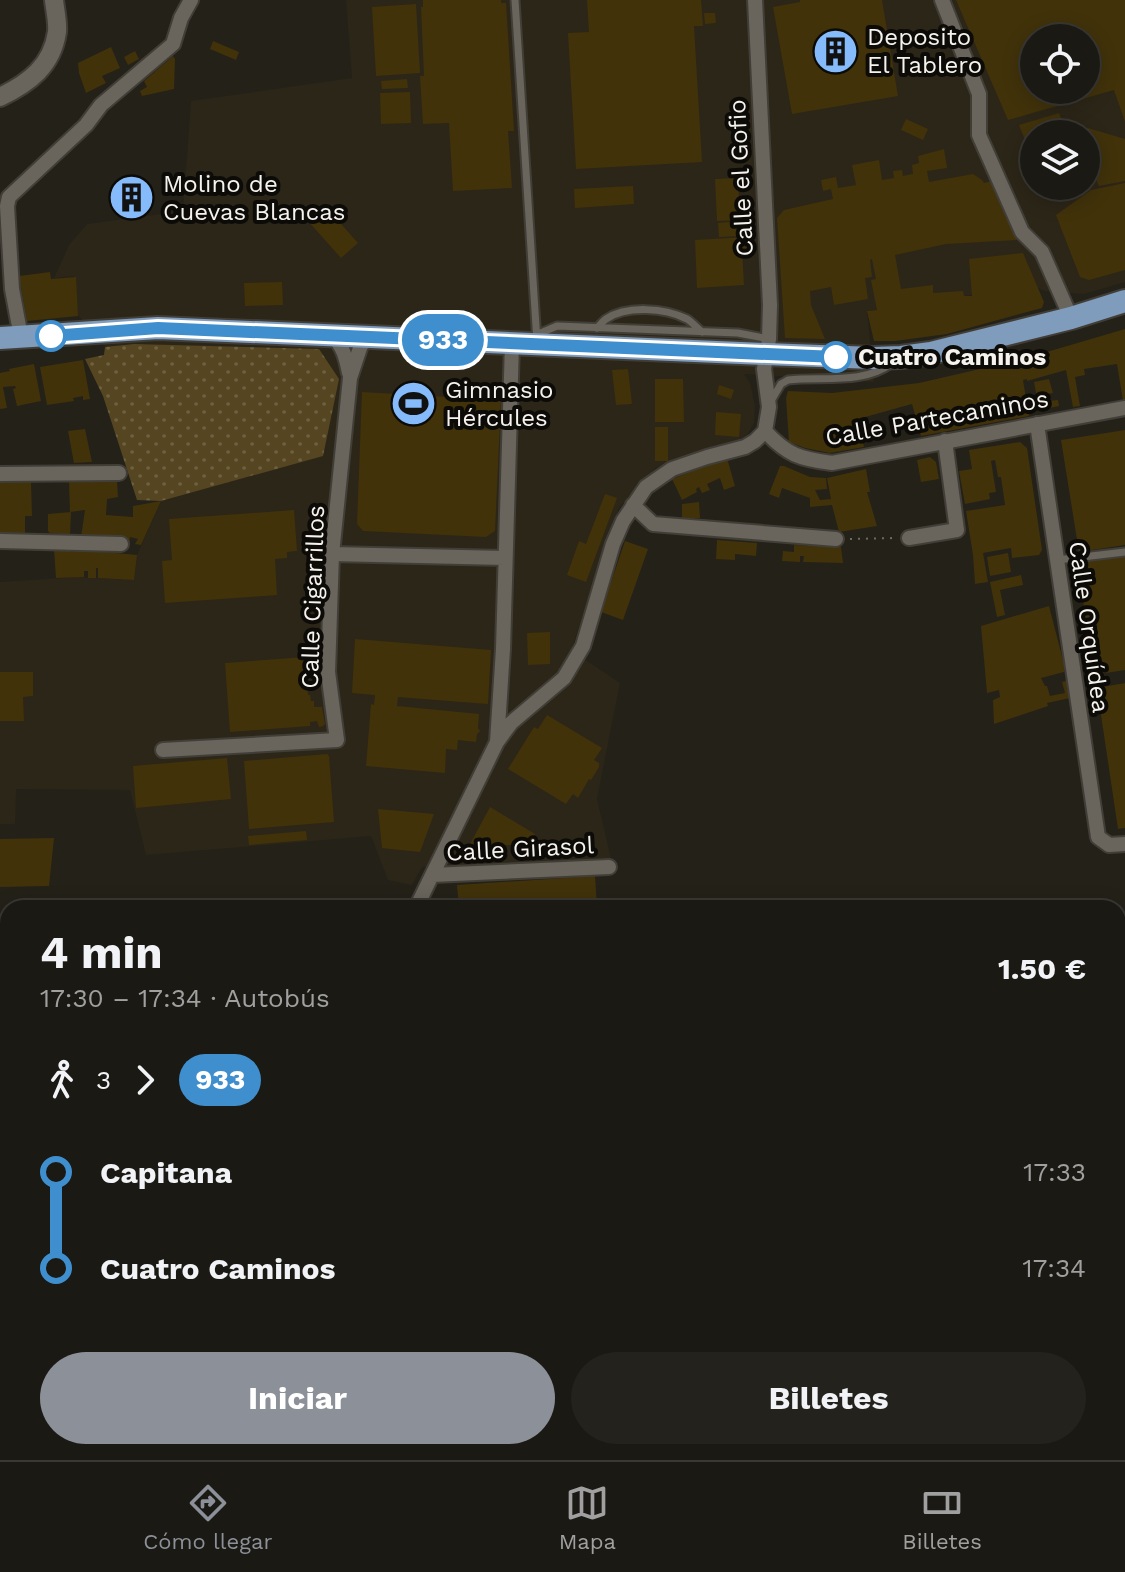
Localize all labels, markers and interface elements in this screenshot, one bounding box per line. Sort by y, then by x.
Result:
place label: Deposito El Tablero [867,23,982,79]
map controls [1020,24,1100,200]
button: locate [1020,24,1100,104]
building icon: Deposito El Tablero [812,27,860,75]
street label: Calle el Gofio [723,99,759,257]
button: layers [1020,120,1100,200]
place label: Molino de Cuevas Blancas [163,170,346,226]
building icon: Molino de Cuevas Blancas [108,174,156,222]
line badge: 933 [397,314,489,366]
unlabelled marker [36,321,66,351]
text: 933 [418,323,468,356]
marker: Cuatro Caminos [821,342,851,372]
place label: Cuatro Caminos [858,343,1047,371]
place label: Gimnasio Hércules [445,376,554,432]
sports icon: Gimnasio Hércules [390,380,438,428]
street label: Calle Partecaminos [823,385,1051,451]
street label: Calle Cigarrillos [296,505,330,689]
street label: Calle Orquídea [1063,540,1115,714]
street label: Calle Girasol [445,831,595,867]
text: 4 min [40,927,163,979]
text: 1.50 € [998,951,1086,986]
text: 17:30 – 17:34 · Autobús [40,983,330,1013]
icon: walk [40,1058,84,1102]
icon: forward [123,1058,167,1102]
text: 933 [195,1063,245,1096]
text: 3 [96,1065,111,1095]
text: Capitana [100,1155,232,1190]
text: 17:33 [1023,1157,1086,1187]
text: Cuatro Caminos [100,1251,335,1286]
text: 17:34 [1023,1253,1086,1283]
button: Iniciar [40,1352,555,1444]
button: Billetes [571,1352,1086,1444]
tab: Cómo llegar [143,1481,272,1554]
tab: Mapa [559,1481,616,1554]
tab: Billetes [902,1481,982,1554]

